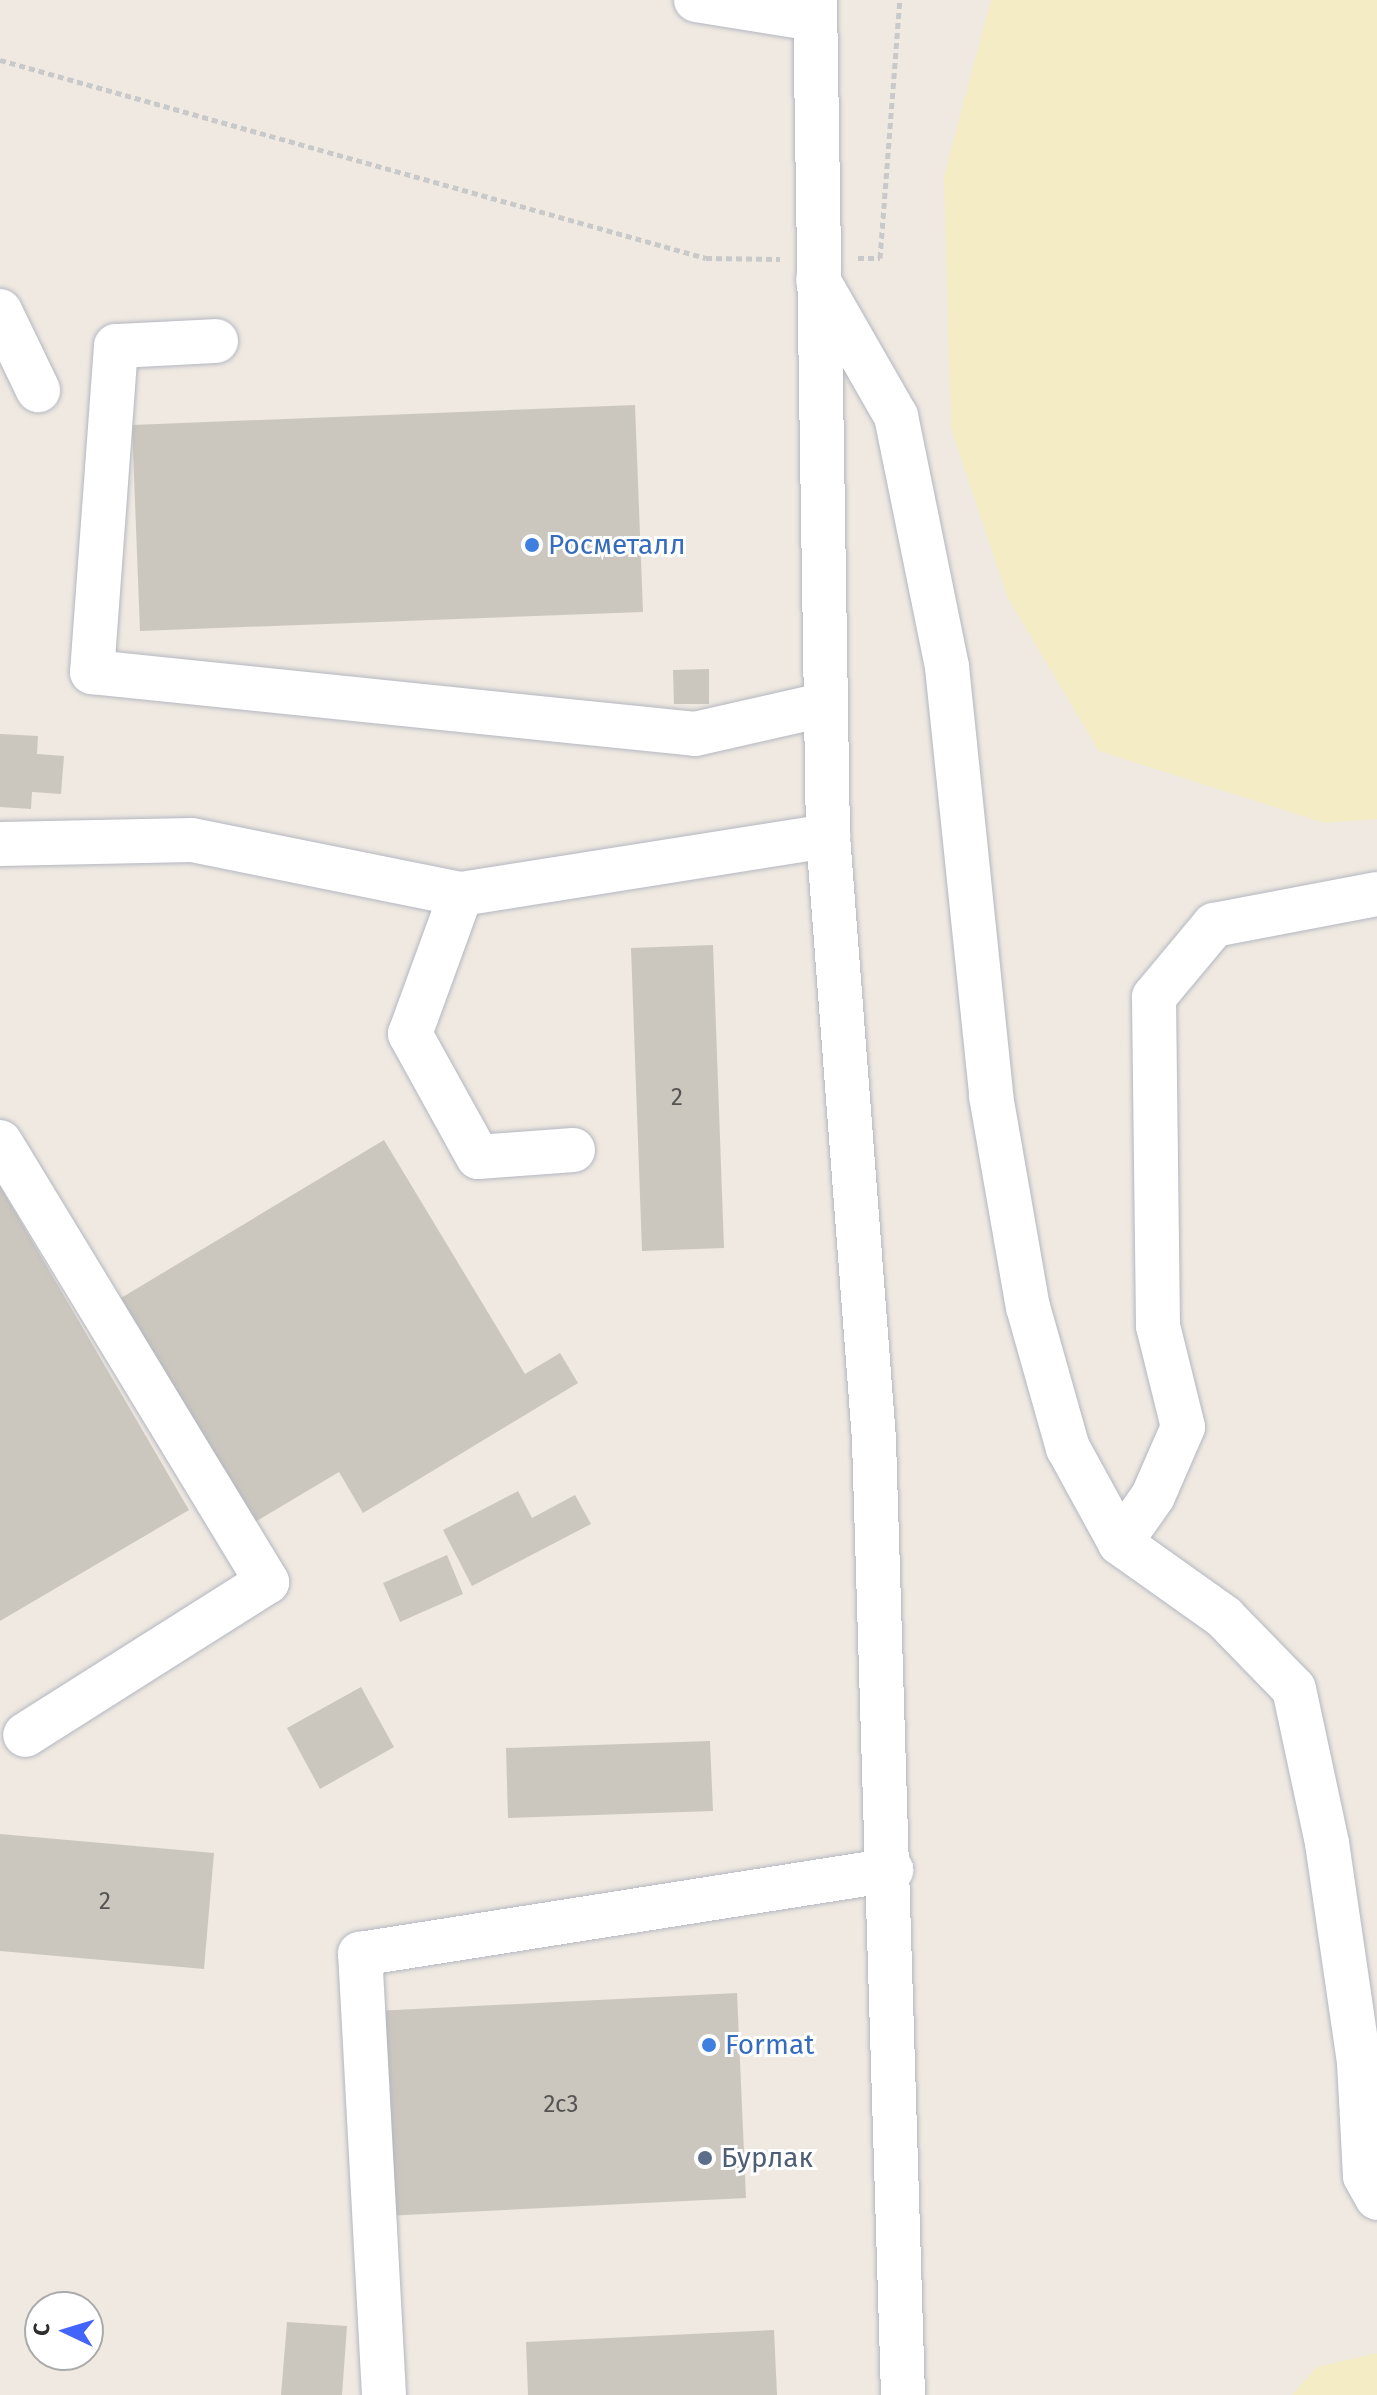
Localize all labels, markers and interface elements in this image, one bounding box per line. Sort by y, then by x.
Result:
place label: Росметалл [548,528,686,562]
marker: Росметалл [523,536,541,554]
house number: 2 [671,1084,683,1112]
house number: 2 [99,1888,111,1916]
place label: Format [725,2028,814,2062]
marker: Format [700,2036,718,2054]
house number: 2с3 [544,2091,578,2119]
place label: Бурлак [721,2141,813,2175]
marker: Бурлак [696,2149,714,2167]
north arrow [24,2291,104,2371]
text: С [28,2322,55,2337]

